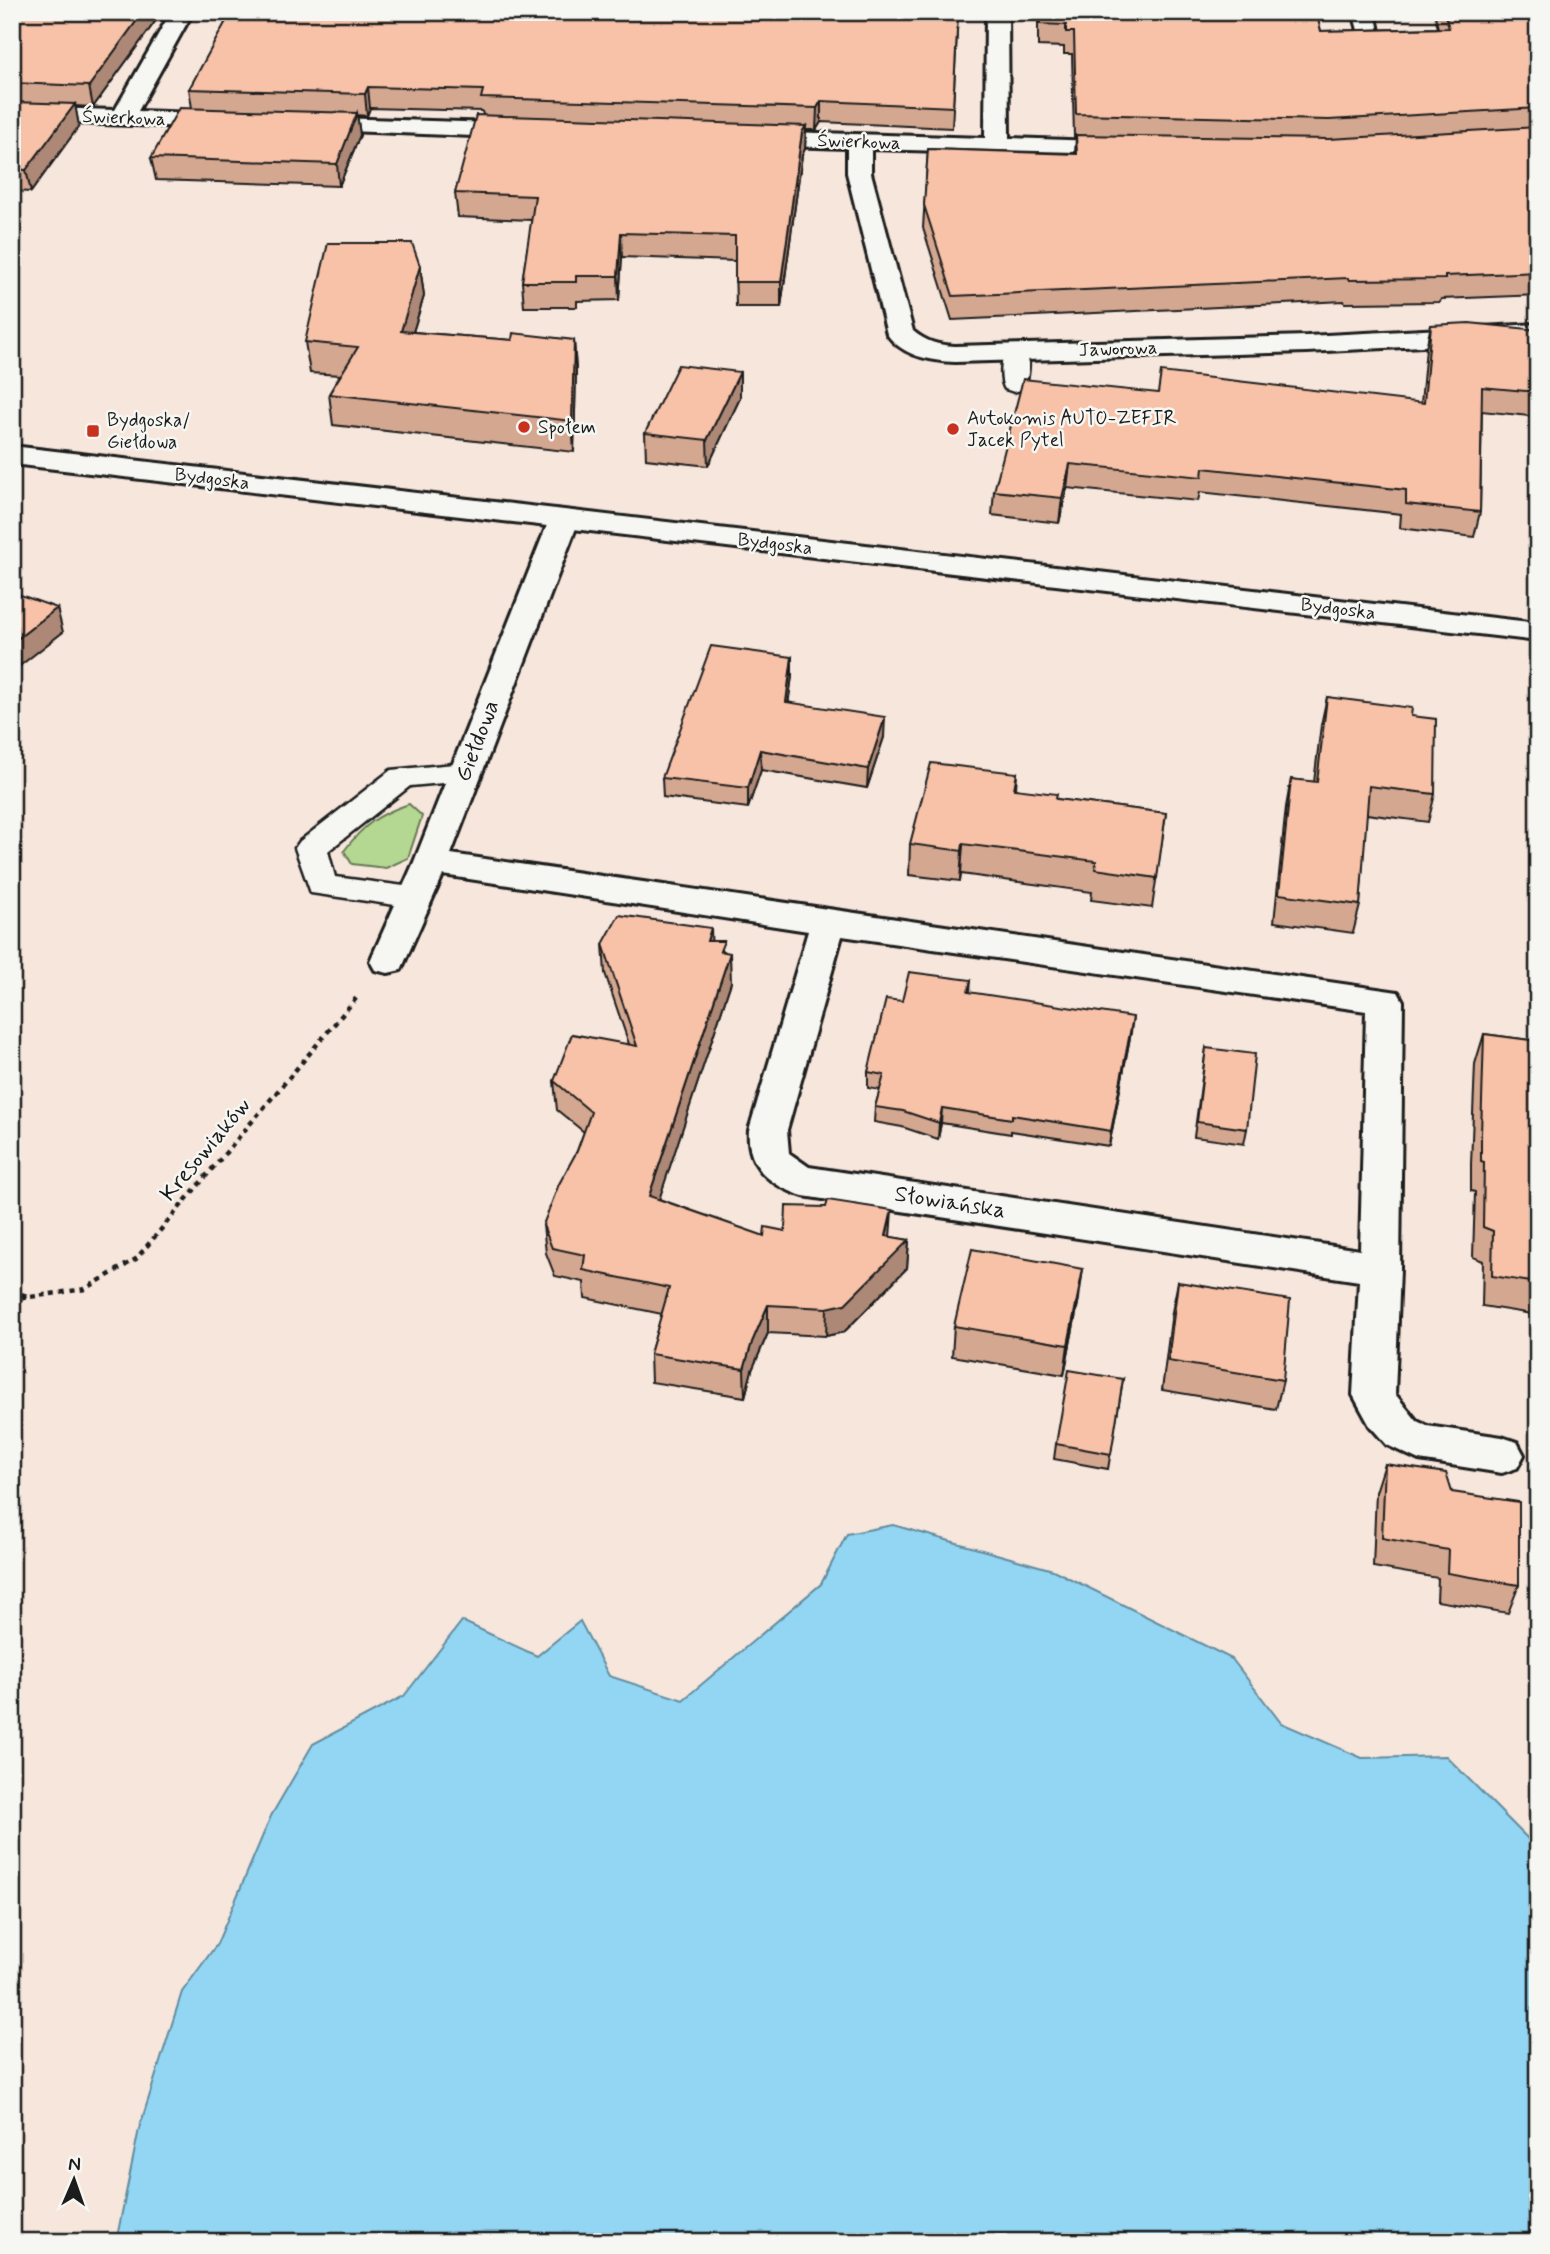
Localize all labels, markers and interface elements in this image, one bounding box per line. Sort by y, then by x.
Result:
street label: Świerkowa [82,103,166,132]
street label: Świerkowa [817,127,901,156]
street label: Jaworowa [1078,335,1158,363]
place label: Autokomis AUTO-ZEFIR Jacek Pytel [967,406,1176,453]
place label: Bydgoska/ Giełdowa [107,408,190,455]
place label: Społem [538,415,596,440]
marker: Społem [516,419,532,435]
marker: Autokomis AUTO-ZEFIR Jacek Pytel [945,421,961,437]
marker: Bydgoska/ Giełdowa [85,423,101,439]
street label: Bydgoska [173,462,251,497]
street label: Bydgoska [736,527,814,562]
street label: Bydgoska [1299,592,1377,627]
street label: Giełdowa [449,696,507,786]
street label: Kresowiaków [154,1092,258,1208]
street label: Słowiańska [892,1179,1008,1227]
north arrow [38,2146,108,2216]
text: N [68,2152,81,2177]

